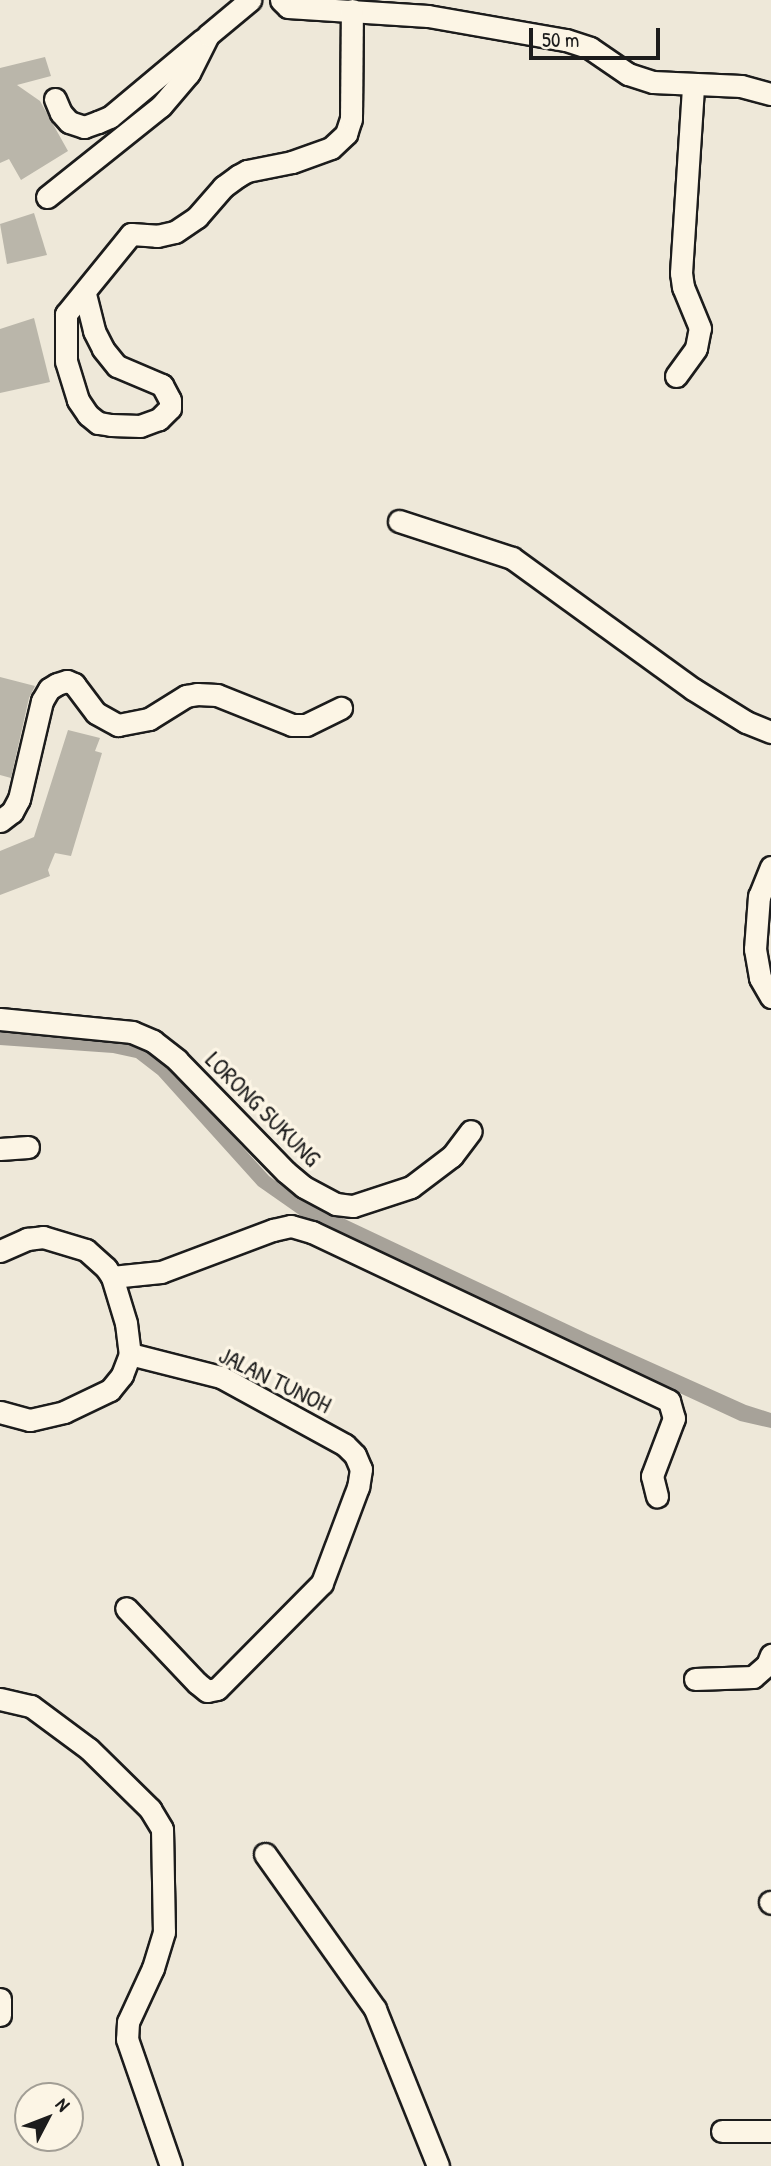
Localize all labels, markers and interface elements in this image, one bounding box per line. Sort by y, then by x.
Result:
scale bar [533,14,664,58]
text: 50 m [542,25,579,54]
street label: LORONG SUKUNG [200,1046,326,1172]
street label: JALAN TUNOH [214,1340,336,1420]
north arrow [14,2082,84,2152]
text: N [50,2092,76,2117]

